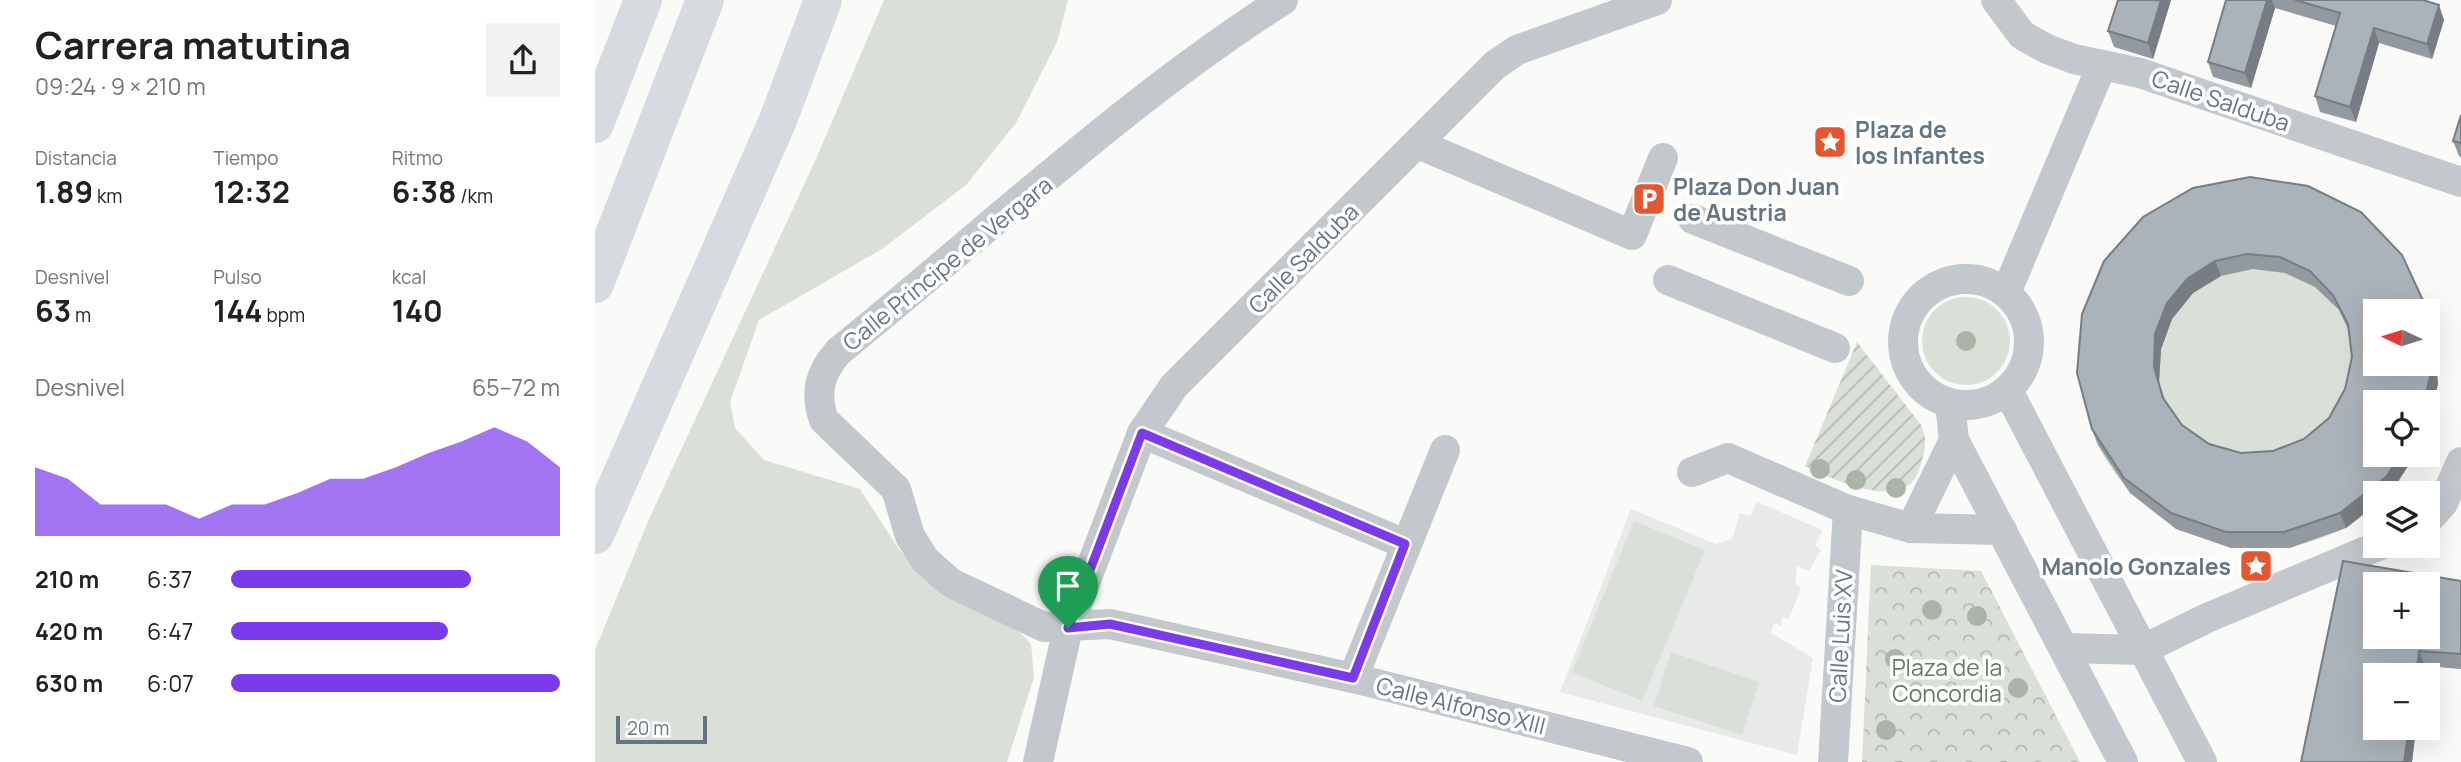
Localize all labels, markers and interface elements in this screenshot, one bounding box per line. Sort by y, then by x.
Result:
text: Carrera matutina [35,18,351,70]
button: share [486,23,560,97]
street label: Calle Salduba [2148,61,2294,139]
text: 09:24 · 9 × 210 m [35,70,206,102]
place label: Plaza de los Infantes [1855,113,1985,171]
place icon: Plaza de los Infantes [1811,123,1849,161]
text: Distancia [35,145,117,171]
text: Tiempo [213,145,279,171]
text: Ritmo [392,145,443,171]
street label: Calle Principe de Vergara [836,168,1058,358]
place label: Plaza Don Juan de Austria [1673,170,1840,228]
text: 1.89 [35,171,93,212]
text: 12:32 [213,171,290,212]
text: 6:38 [392,171,456,212]
parking icon: Plaza Don Juan de Austria [1630,180,1668,218]
text: km [93,183,122,209]
text: /km [456,183,493,209]
street label: Calle Salduba [1241,196,1365,320]
text: Desnivel [35,264,109,290]
text: Pulso [213,264,262,290]
text: kcal [392,264,426,290]
text: 63 [35,290,71,331]
text: 144 [213,290,263,331]
text: 140 [392,290,443,331]
north arrow [2363,299,2439,376]
map controls [2363,299,2440,740]
text: m [71,302,91,328]
text: bpm [263,302,305,328]
text: Desnivel [35,371,125,403]
text: 65–72 m [472,371,560,403]
button: locate [2363,390,2440,467]
button: layers [2363,481,2440,558]
place icon: Manolo Gonzales [2237,547,2275,585]
place label: Manolo Gonzales [2041,550,2231,582]
pin [1038,556,1098,628]
text: 210 m [35,563,99,595]
text: 6:37 [147,563,192,595]
icon: arrive [1049,567,1087,605]
street label: Calle Luis XV [1821,568,1859,703]
button: + [2363,572,2440,649]
text: 420 m [35,615,103,647]
text: 6:47 [147,615,193,647]
park label: Plaza de la Concordia [1892,651,2002,709]
button: − [2363,663,2440,740]
text: 630 m [35,667,103,699]
text: 6:07 [147,667,194,699]
street label: Calle Alfonso XIII [1373,669,1549,741]
scale bar [616,713,707,745]
text: 20 m [627,715,669,741]

